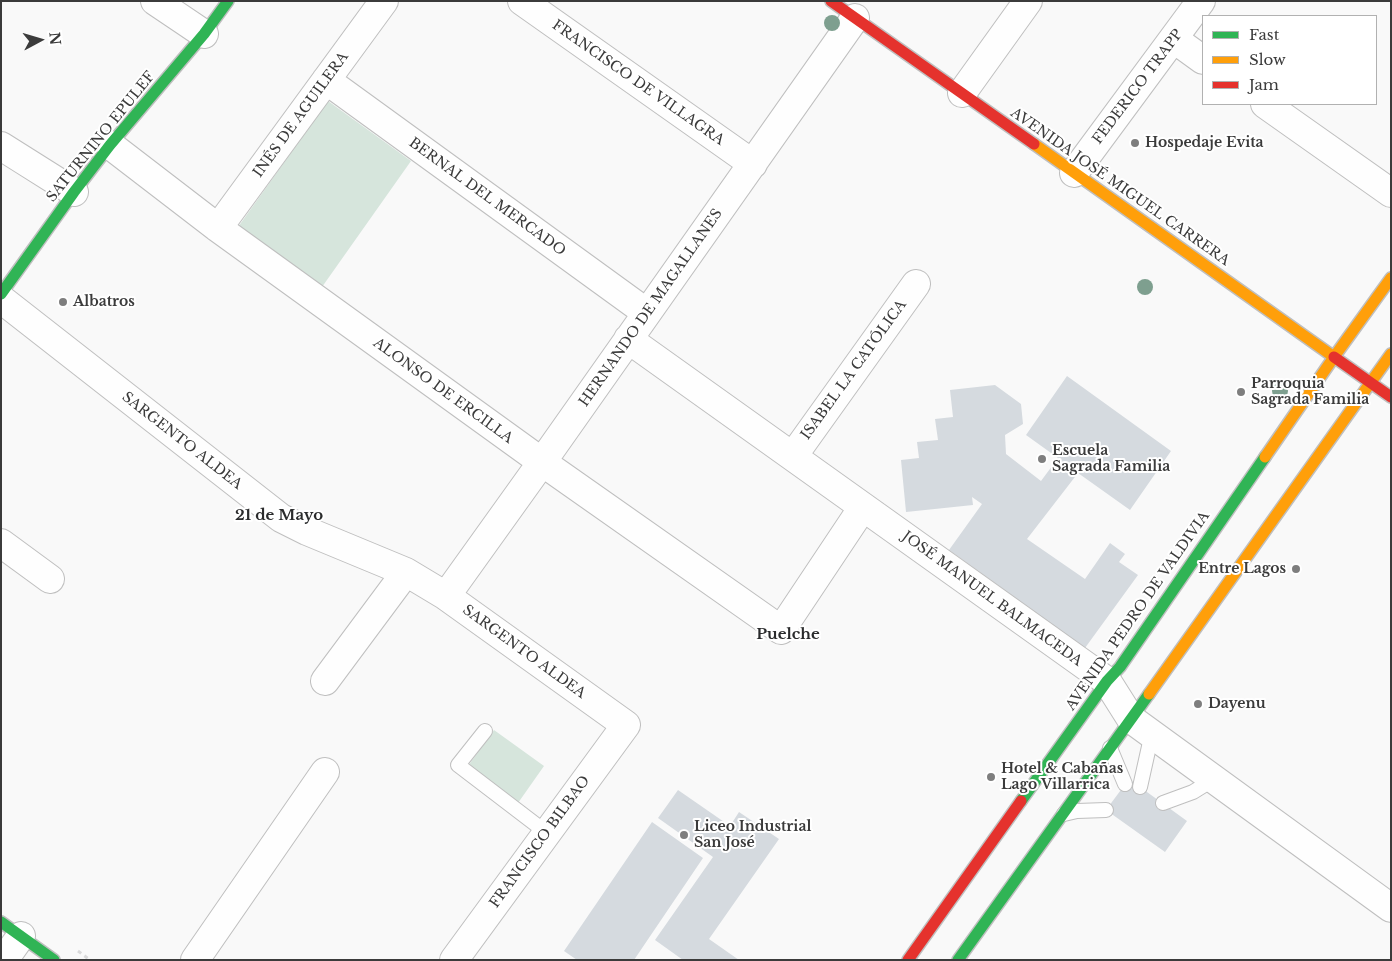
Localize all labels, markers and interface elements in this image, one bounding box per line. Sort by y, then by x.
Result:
north arrow [15,15,65,65]
legend [1202,15,1377,105]
street label: FRANCISCO DE VILLAGRA [549,17,727,149]
text: Fast [1249,25,1279,44]
street label: FEDERICO TRAPP [1089,26,1187,148]
text: N [45,31,65,46]
street label: INÉS DE AGUILERA [250,49,352,181]
text: Slow [1249,50,1286,69]
street label: SATURNINO EPULEF [43,69,159,205]
text: Jam [1249,75,1279,94]
street label: AVENIDA JOSÉ MIGUEL CARRERA [1007,105,1233,269]
street label: BERNAL DEL MERCADO [405,134,569,260]
place label: Hospedaje Evita [1145,135,1264,151]
marker: Hospedaje Evita [1129,137,1141,149]
street label: HERNANDO DE MAGALLANES [576,206,726,410]
place label: Albatros [73,294,135,310]
marker: Albatros [57,296,69,308]
street label: ISABEL LA CATÓLICA [798,297,910,443]
street label: ALONSO DE ERCILLA [370,335,516,447]
place label: Parroquia Sagrada Familia [1251,376,1369,408]
marker: Parroquia Sagrada Familia [1235,386,1247,398]
street label: SARGENTO ALDEA [119,389,245,493]
place label: Escuela Sagrada Familia [1052,443,1170,476]
marker: Escuela Sagrada Familia [1036,453,1048,465]
district label: 21 de Mayo [235,507,323,525]
street label: AVENIDA PEDRO DE VALDIVIA [1063,508,1213,714]
street label: JOSÉ MANUEL BALMACEDA [899,528,1085,670]
place label: Entre Lagos [1198,561,1286,577]
marker: Entre Lagos [1290,563,1302,575]
street label: SARGENTO ALDEA [459,602,589,702]
district label: Puelche [756,626,820,644]
place label: Dayenu [1208,696,1266,712]
marker: Dayenu [1192,698,1204,710]
place label: Hotel & Cabañas Lago Villarrica [1001,761,1123,794]
marker: Hotel & Cabañas Lago Villarrica [985,771,997,783]
street label: FRANCISCO BILBAO [486,773,594,911]
place label: Liceo Industrial San José [694,819,811,852]
marker: Liceo Industrial San José [678,829,690,841]

